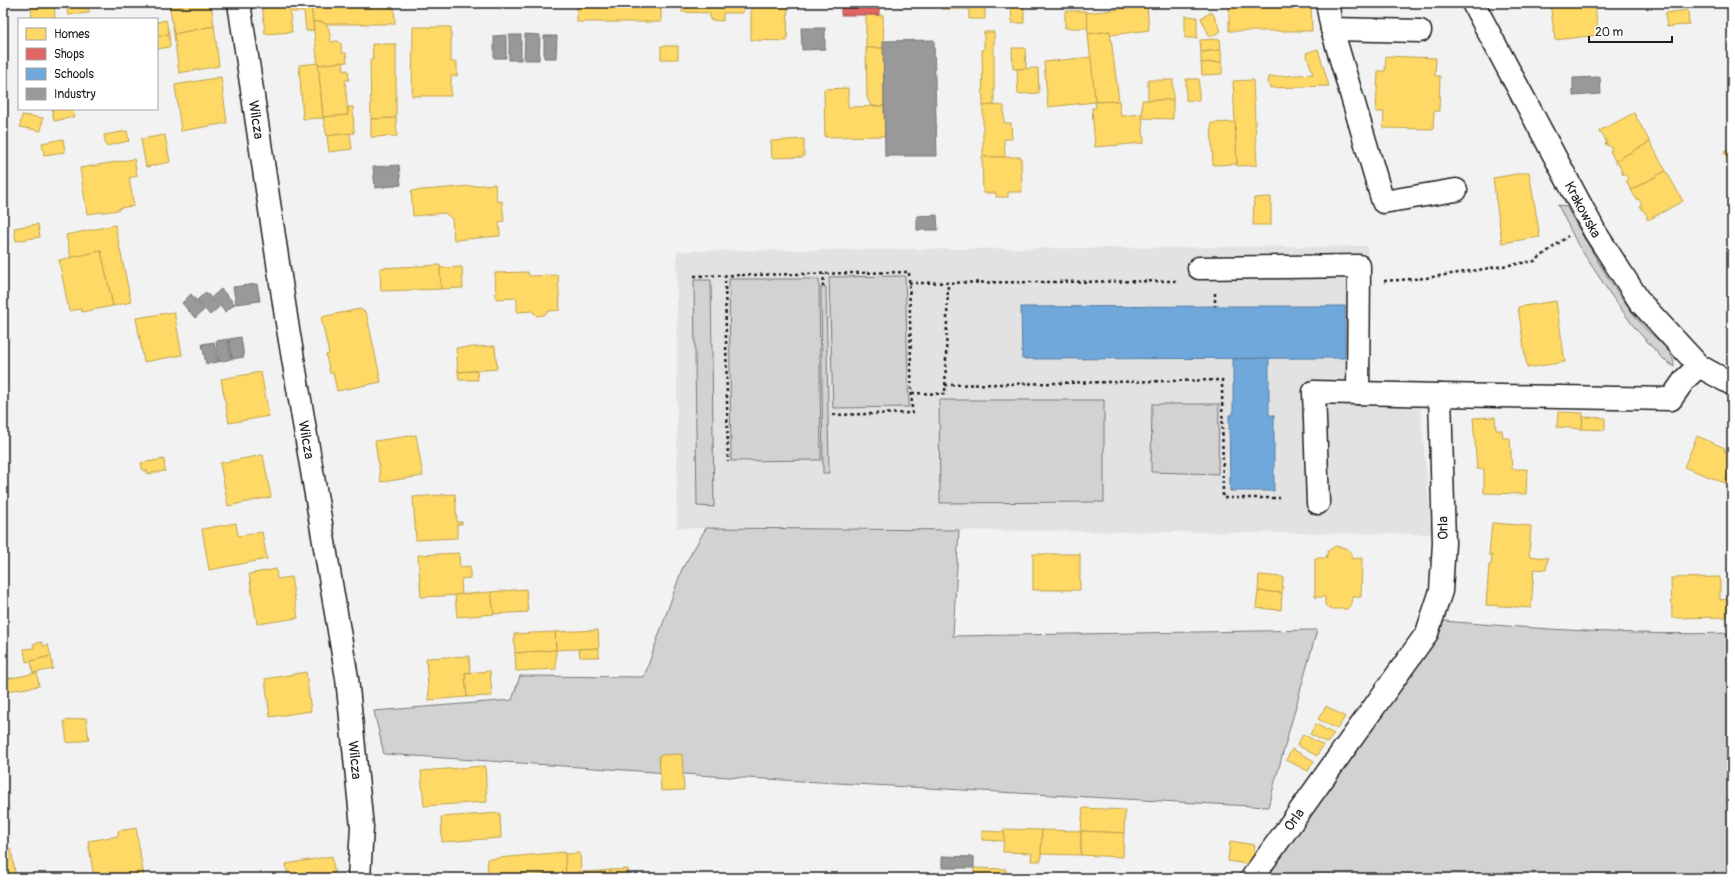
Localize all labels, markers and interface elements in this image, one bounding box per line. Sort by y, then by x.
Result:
legend [18,18,158,110]
scale bar [1589,18,1672,44]
text: 20 m [1595,25,1624,40]
text: Homes [54,27,90,42]
text: Shops [54,47,85,62]
text: Schools [54,67,94,82]
text: Industry [54,87,96,102]
street label: Wilcza [245,99,268,140]
street label: Krakowska [1561,178,1605,241]
street label: Wilcza [295,419,318,460]
street label: Orla [1434,516,1452,540]
street label: Wilcza [345,740,366,780]
street label: Orla [1280,805,1308,834]

